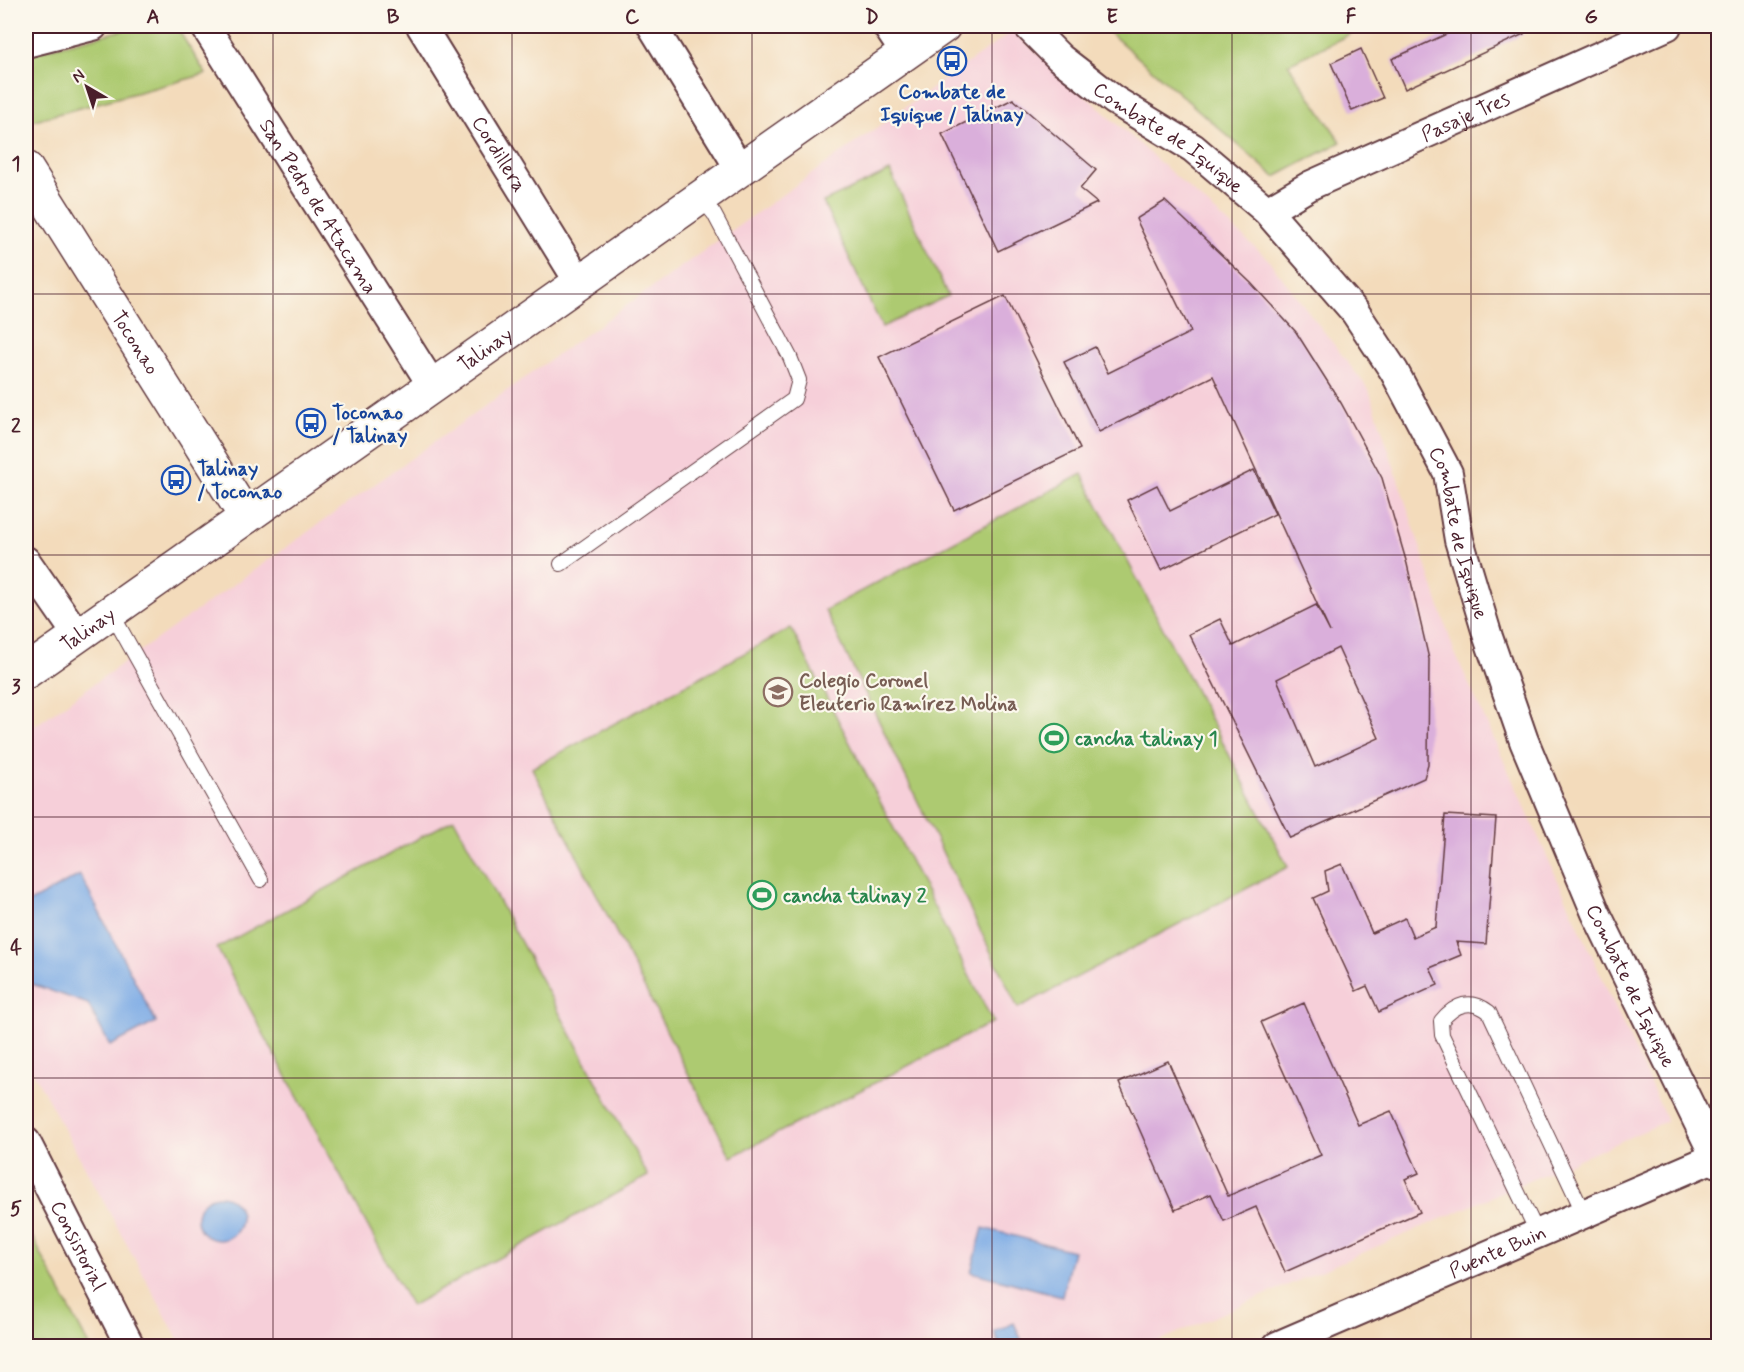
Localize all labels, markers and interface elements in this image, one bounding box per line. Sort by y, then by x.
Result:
text: A [146,4,160,31]
text: B [387,4,400,31]
text: C [625,4,640,31]
text: D [865,4,879,31]
text: E [1106,4,1118,31]
text: F [1346,4,1357,31]
text: G [1584,4,1598,31]
bus stop icon: Combate de Iquique / Talinay [936,45,968,77]
north arrow [57,57,117,117]
text: N [68,65,89,88]
street label: Combate de Iquique [1087,76,1249,200]
place label: Combate de Iquique / Talinay [880,79,1024,129]
street label: Pasaje Tres [1417,86,1515,149]
street label: Cordillera [465,111,532,198]
street label: San Pedro de Atacama [252,114,383,299]
text: 1 [12,151,20,178]
street label: Toconao [104,306,165,380]
street label: Talinay [453,322,518,379]
place label: Toconao / Talinay [332,400,407,450]
bus stop icon: Toconao / Talinay [295,407,327,439]
text: 2 [11,413,21,440]
street label: Combate de Iquique [1421,442,1494,623]
place label: Talinay / Toconao [197,456,283,506]
bus stop icon: Talinay / Toconao [160,464,192,496]
street label: Talinay [55,601,121,659]
place label: Colegio Coronel Eleuterio Ramírez Molina [799,668,1018,718]
text: 3 [11,674,21,701]
school or university icon: Colegio Coronel Eleuterio Ramírez Molina [762,676,794,708]
sports icon: cancha talinay 1 [1038,722,1070,754]
place label: cancha talinay 1 [1075,726,1218,753]
sports icon: cancha talinay 2 [746,879,778,911]
place label: cancha talinay 2 [783,883,927,910]
street label: Combate de Iquique [1579,901,1681,1073]
text: 4 [10,935,22,962]
text: 5 [10,1196,22,1223]
street label: Consistorial [43,1196,112,1296]
street label: Puente Buin [1445,1220,1551,1285]

